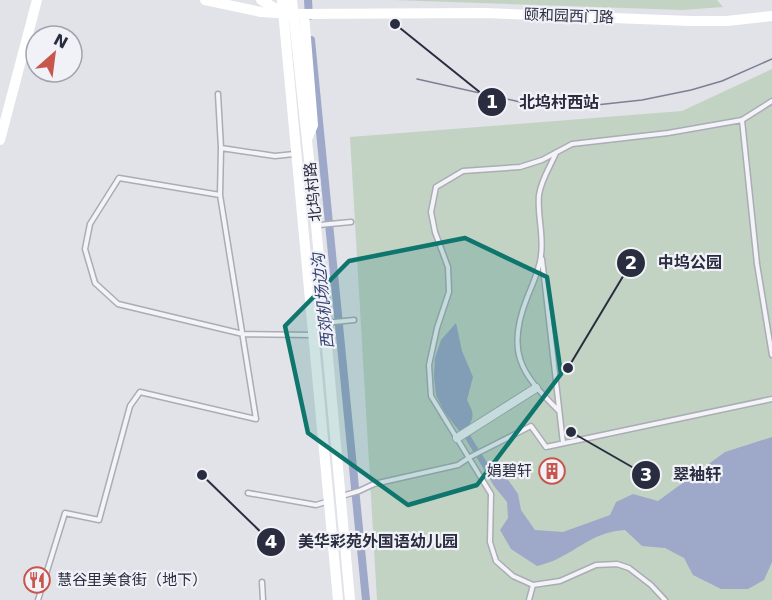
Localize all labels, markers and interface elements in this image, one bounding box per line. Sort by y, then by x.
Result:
street label: 颐和园西门路 [524,5,614,27]
north arrow [24,24,84,84]
text: N [50,30,71,53]
callout: 北坞村西站 [477,85,611,119]
text: 1 [486,91,498,112]
text: 北坞村西站 [519,93,599,112]
street label: 北坞村路 [301,161,325,223]
callout: 中坞公园 [616,246,734,280]
water label: 西郊机场边沟 [308,250,337,350]
text: 2 [625,252,637,273]
text: 中坞公园 [658,253,722,272]
building icon: 娟碧轩 [537,456,567,486]
callout: 翠袖轩 [631,458,733,492]
place label: 娟碧轩 [487,462,532,480]
text: 3 [640,464,652,485]
text: 翠袖轩 [673,465,721,484]
callout: 美华彩苑外国语幼儿园 [256,525,470,559]
text: 4 [265,531,277,552]
text: 美华彩苑外国语幼儿园 [298,532,458,551]
restaurant icon: 慧谷里美食街（地下） [22,565,52,595]
place label: 慧谷里美食街（地下） [57,571,207,589]

